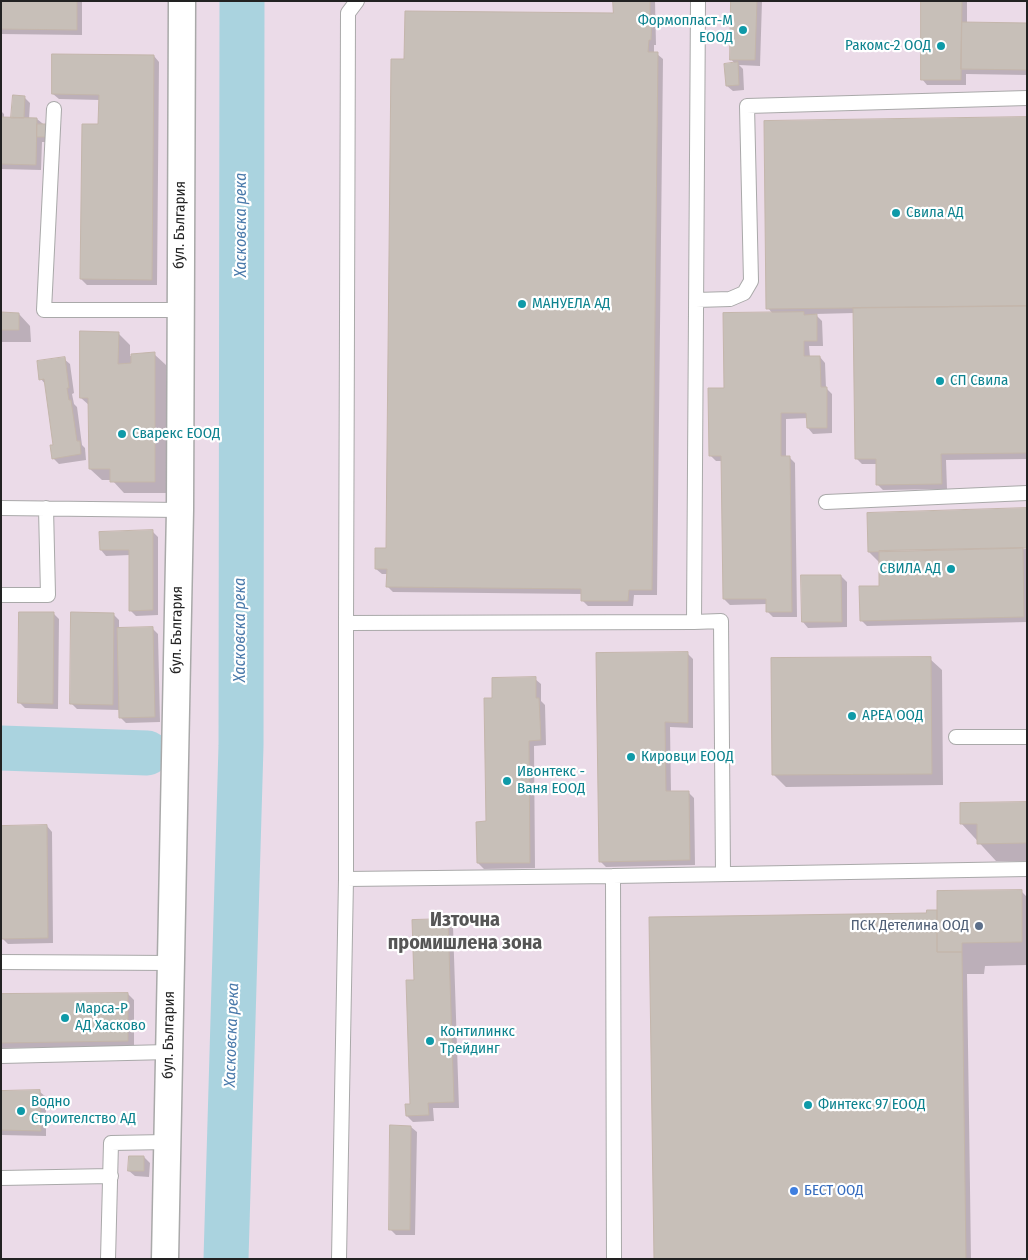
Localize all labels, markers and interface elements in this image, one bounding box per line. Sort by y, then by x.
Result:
place label: Формопласт-М ЕООД [638,12,733,47]
marker: Формопласт-М ЕООД [737,24,749,36]
place label: Ракомс-2 ООД [845,37,931,55]
marker: Ракомс-2 ООД [935,40,947,52]
water label: Хасковска река [232,173,252,277]
street label: бул. България [170,181,190,269]
place label: Свила АД [906,204,964,222]
marker: Свила АД [890,207,902,219]
place label: МАНУЕЛА АД [532,295,610,313]
marker: МАНУЕЛА АД [516,298,528,310]
place label: СП Свила [950,372,1008,390]
marker: СП Свила [934,375,946,387]
place label: Сварекс ЕООД [132,425,220,443]
marker: Сварекс ЕООД [116,428,128,440]
place label: СВИЛА АД [880,560,941,578]
marker: СВИЛА АД [945,563,957,575]
water label: Хасковска река [231,578,251,682]
street label: бул. България [167,586,187,674]
place label: АРЕА ООД [862,707,923,725]
marker: АРЕА ООД [846,710,858,722]
place label: Кировци ЕООД [641,748,734,766]
marker: Кировци ЕООД [625,751,637,763]
place label: Ивонтекс - Ваня ЕООД [517,763,585,798]
marker: Ивонтекс - Ваня ЕООД [501,775,513,787]
district label: Източна промишлена зона [388,908,542,955]
place label: ПСК Детелина ООД [851,917,969,935]
marker: ПСК Детелина ООД [973,920,985,932]
water label: Хасковска река [221,982,243,1088]
street label: бул. България [159,991,179,1079]
place label: Марса-Р АД Хасково [75,1000,146,1035]
marker: Марса-Р АД Хасково [59,1012,71,1024]
place label: Контилинкс Трейдинг [440,1023,515,1058]
marker: Контилинкс Трейдинг [424,1035,436,1047]
place label: Водно Строителство АД [31,1093,136,1128]
place label: Финтекс 97 ЕООД [818,1096,926,1114]
marker: Финтекс 97 ЕООД [802,1099,814,1111]
marker: Водно Строителство АД [15,1105,27,1117]
place label: БЕСТ ООД [804,1182,864,1200]
marker: БЕСТ ООД [788,1185,800,1197]

